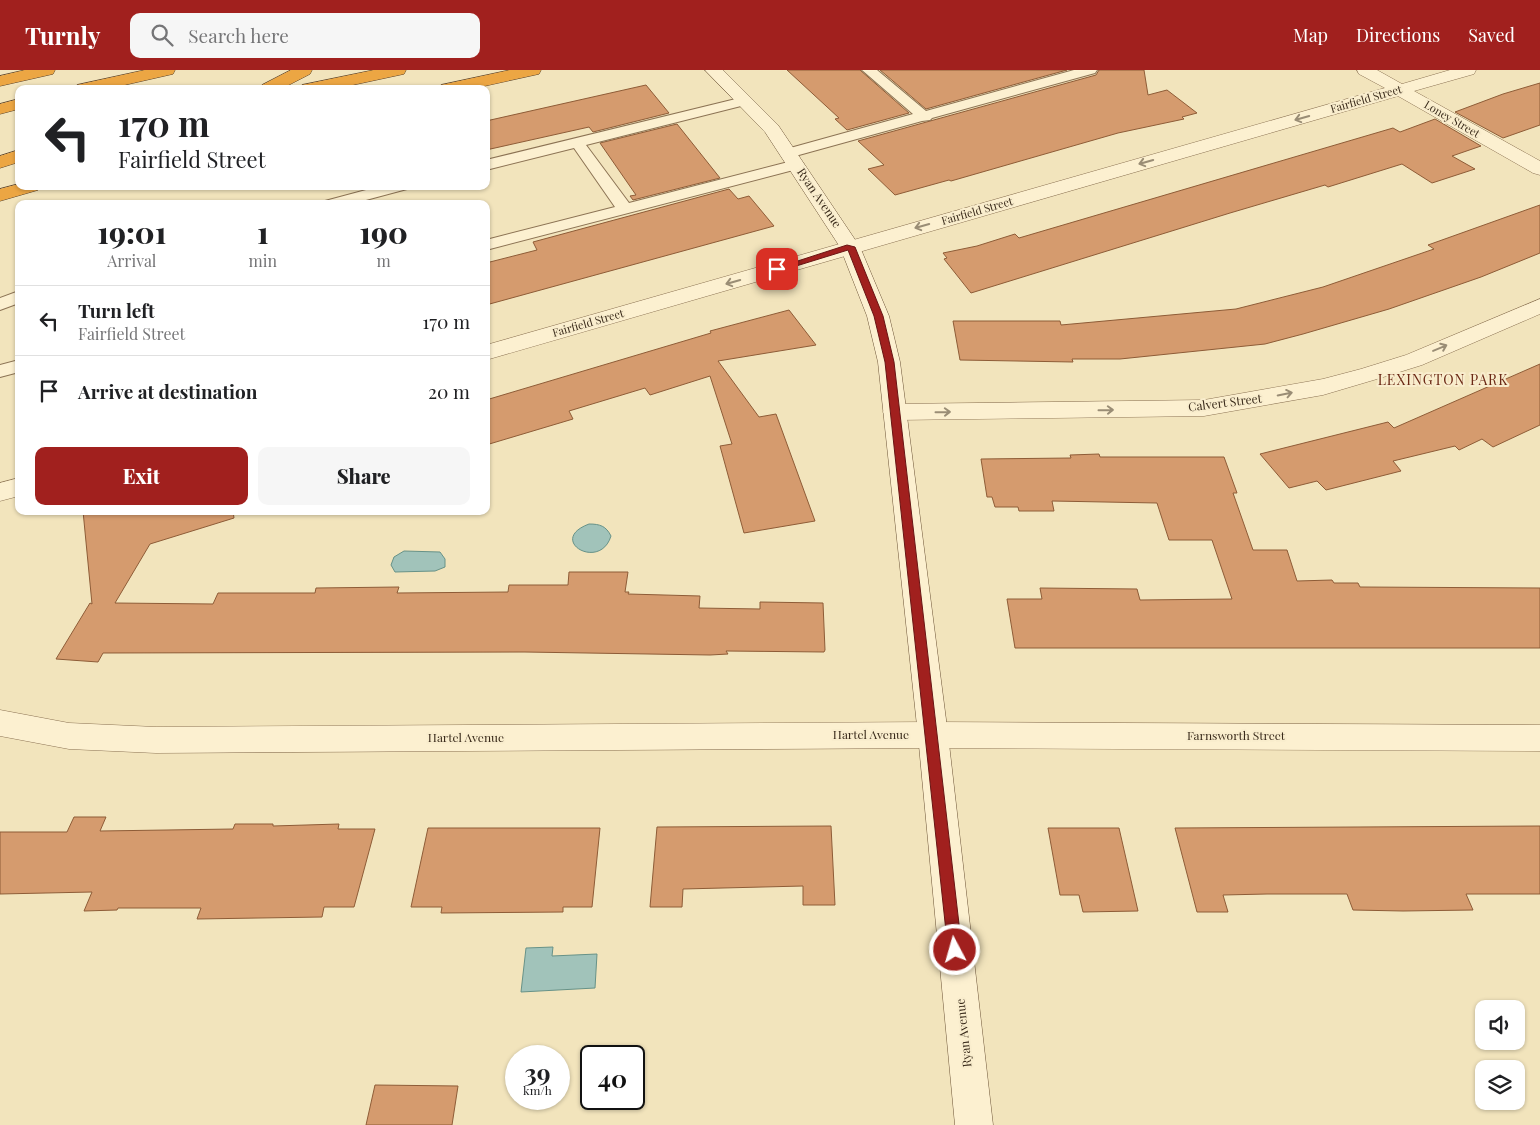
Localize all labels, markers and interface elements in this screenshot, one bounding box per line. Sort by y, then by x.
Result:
search box [130,13,480,58]
text: Turnly [25,19,100,51]
icon: search [148,21,176,49]
text: Search here [188,22,289,48]
text: Map [1293,23,1328,47]
text: Directions [1356,23,1440,47]
text: Saved [1468,23,1515,47]
street label: Fairfield Street [1328,81,1403,116]
street label: Loney Street [1422,97,1483,141]
text: 170 m [118,99,210,146]
icon: left [35,105,100,170]
one-way arrow [1295,113,1311,123]
text: Fairfield Street [118,144,266,174]
one-way arrow [1138,158,1154,168]
street label: Ryan Avenue [794,164,846,230]
street label: Fairfield Street [939,193,1014,228]
text: 19:01 [97,212,166,252]
text: 1 [257,212,269,252]
text: 190 [359,212,408,252]
one-way arrow [915,222,931,232]
pin [756,248,798,290]
text: Arrival [107,250,156,271]
text: min [249,250,277,271]
text: m [376,250,391,271]
icon: arrive [763,255,791,283]
one-way arrow [725,277,741,287]
text: Turn left [78,297,155,323]
street label: Fairfield Street [550,305,625,340]
icon: left [35,307,63,335]
text: 170 m [422,308,470,334]
text: Fairfield Street [78,323,185,344]
one-way arrow [1432,343,1447,353]
district label: LEXINGTON PARK [1378,370,1508,389]
icon: arrive [35,377,63,405]
text: Arrive at destination [78,378,258,404]
text: 20 m [428,378,470,404]
street label: Calvert Street [1187,389,1263,414]
one-way arrow [1276,389,1292,399]
one-way arrow [1098,405,1114,414]
one-way arrow [935,407,951,417]
button: Exit [35,447,248,505]
button: Share [258,447,470,505]
street label: Hartel Avenue [833,726,909,742]
street label: Farnsworth Street [1187,727,1286,743]
street label: Hartel Avenue [428,729,504,745]
position arrow [928,923,980,975]
street label: Ryan Avenue [951,998,975,1068]
map controls [1475,1000,1525,1110]
button: sound [1475,1000,1525,1050]
speed limit sign: 40 [580,1045,645,1110]
text: 39 [524,1055,551,1088]
button: layers [1475,1060,1525,1110]
text: km/h [523,1082,552,1098]

